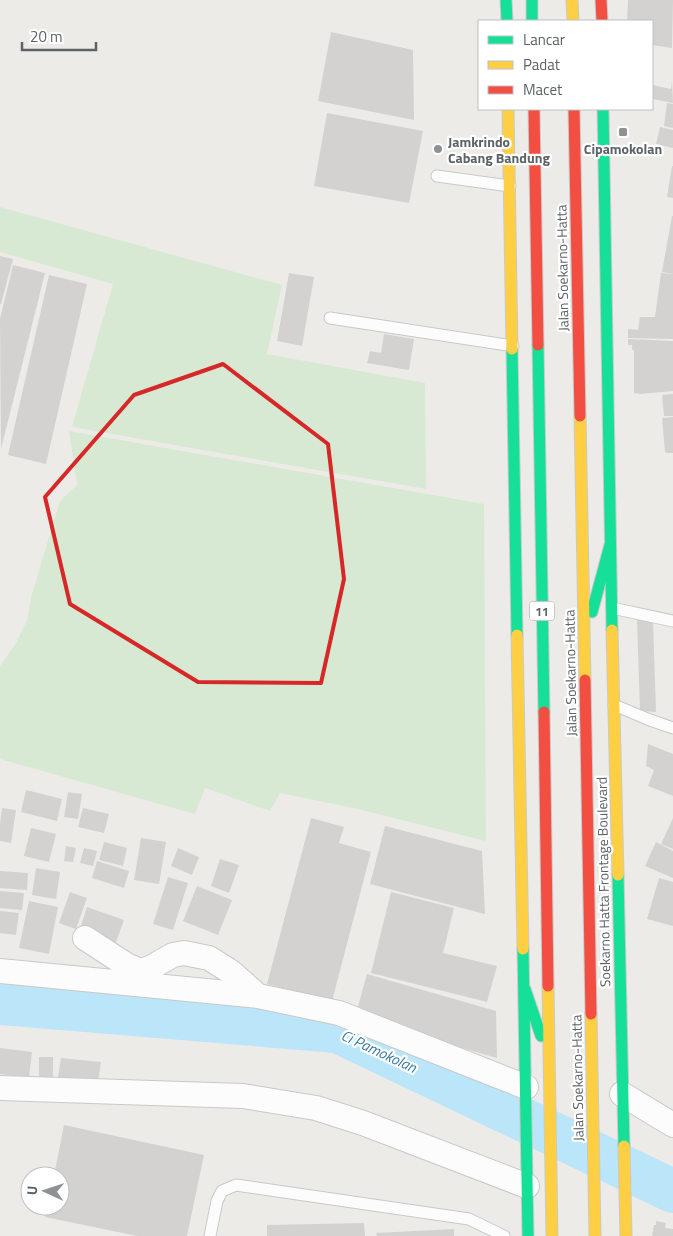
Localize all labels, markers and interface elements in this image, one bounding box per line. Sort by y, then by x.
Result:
scale bar [22,20,96,52]
legend [478,20,653,110]
text: 20 m [30,25,63,48]
text: Lancar [523,28,565,51]
text: Padat [523,53,561,76]
text: Macet [523,78,563,101]
marker: Cipamokolan [617,126,629,138]
place label: Jamkrindo Cabang Bandung [448,131,550,168]
place label: Cipamokolan [584,138,662,159]
marker: Jamkrindo Cabang Bandung [432,143,444,155]
street label: Jalan Soekarno-Hatta [550,204,574,332]
road number: 11 [530,602,554,620]
street label: Jalan Soekarno-Hatta [558,609,582,737]
street label: Soekarno Hatta Frontage Boulevard [591,777,615,987]
street label: Jalan Soekarno-Hatta [565,1014,589,1142]
water label: Ci Pamokolan [338,1024,421,1079]
north arrow [20,1166,70,1216]
text: U [21,1185,42,1195]

